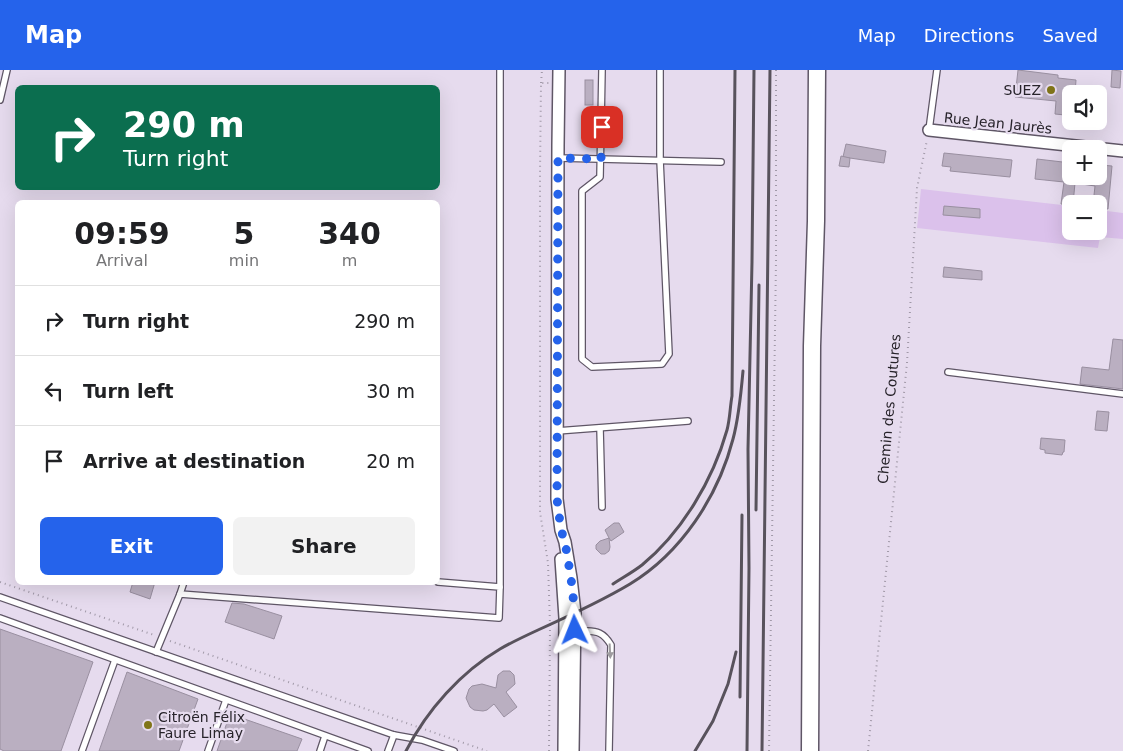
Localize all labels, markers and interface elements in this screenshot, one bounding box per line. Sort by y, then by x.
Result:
text: Map [25,21,82,49]
text: Map [858,25,896,46]
text: Directions [924,25,1014,46]
text: Saved [1042,25,1098,46]
place label: SUEZ [1003,82,1041,98]
marker: SUEZ [1045,84,1057,96]
map controls [1062,85,1107,240]
button: sound [1062,85,1107,130]
icon: right [40,105,105,170]
text: 290 m [123,105,245,145]
pin [581,106,623,148]
street label: Rue Jean Jaurès [943,109,1053,137]
icon: arrive [588,113,616,141]
button: + [1062,140,1107,185]
text: Turn right [123,146,228,171]
button: − [1062,195,1107,240]
text: 09:59 [74,216,170,251]
text: 5 [233,216,254,251]
text: 340 [318,216,381,251]
text: Arrival [96,251,148,270]
text: min [229,251,259,270]
text: m [342,251,357,270]
icon: right [40,307,68,335]
text: Turn right [83,310,189,332]
text: 290 m [354,310,415,332]
street label: Chemin des Coutures [874,333,904,485]
icon: left [40,377,68,405]
text: Turn left [83,380,174,402]
text: 30 m [366,380,415,402]
icon: arrive [40,447,68,475]
text: Arrive at destination [83,450,305,472]
text: 20 m [366,450,415,472]
button: Exit [40,517,223,575]
button: Share [233,517,415,575]
position arrow [548,603,600,655]
one-way arrow [607,644,615,660]
place label: Citroën Félix Faure Limay [158,709,245,741]
marker: Citroën Félix Faure Limay [142,719,154,731]

